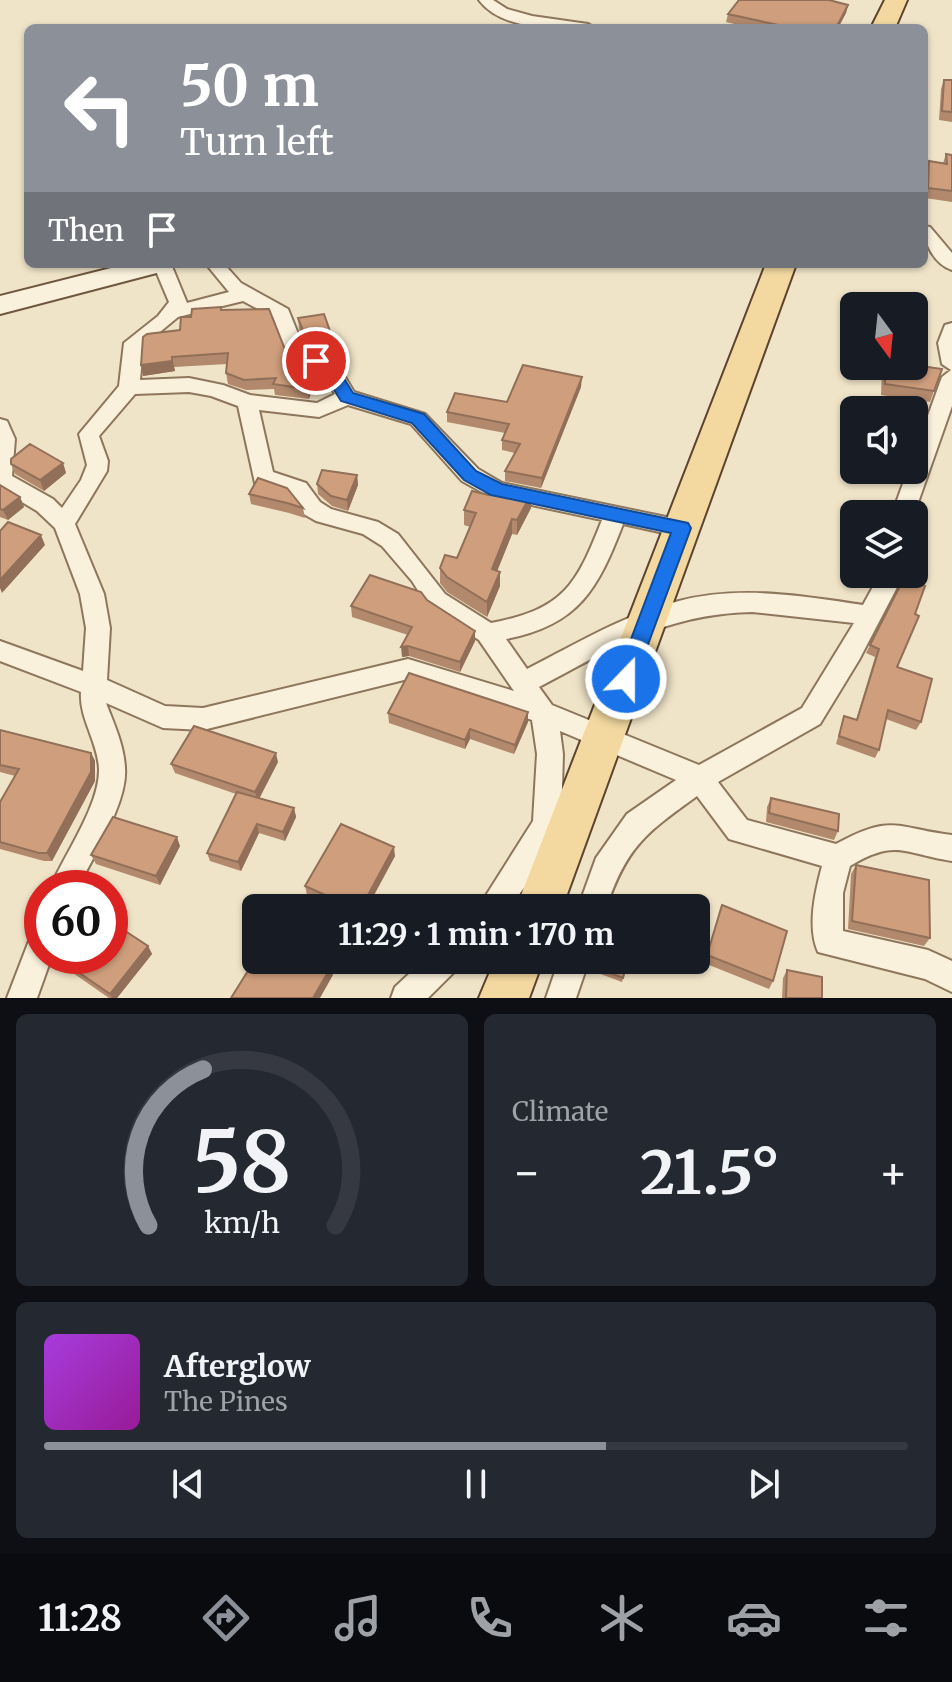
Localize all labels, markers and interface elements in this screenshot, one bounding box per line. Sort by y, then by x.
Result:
text: 50 m [180,51,319,121]
icon: left [48,56,152,160]
text: Turn left [180,120,334,165]
icon: arrive [140,208,184,252]
text: Then [48,211,124,249]
north arrow [840,292,928,380]
map controls [840,292,928,588]
pin [282,327,350,395]
icon: arrive [294,339,338,383]
button: sound [840,396,928,484]
button: layers [840,500,928,588]
position arrow [584,637,668,721]
speed limit sign: 60 [24,870,128,974]
text: 11:29 · 1 min · 170 m [338,915,614,953]
text: Climate [512,1095,608,1128]
text: 58 [193,1110,291,1215]
text: 21.5° [640,1135,780,1210]
text: − [512,1145,541,1200]
text: + [879,1145,908,1200]
text: km/h [204,1205,280,1241]
text: Afterglow [164,1347,311,1385]
text: The Pines [164,1385,288,1418]
icon: previous [166,1462,210,1506]
icon: pause [454,1462,498,1506]
icon: next [742,1462,786,1506]
icon: directions [198,1590,254,1646]
icon: music [330,1590,386,1646]
icon: phone [462,1590,518,1646]
icon: climate [594,1590,650,1646]
icon: car [726,1590,782,1646]
icon: filters [858,1590,914,1646]
text: 11:28 [38,1596,122,1641]

